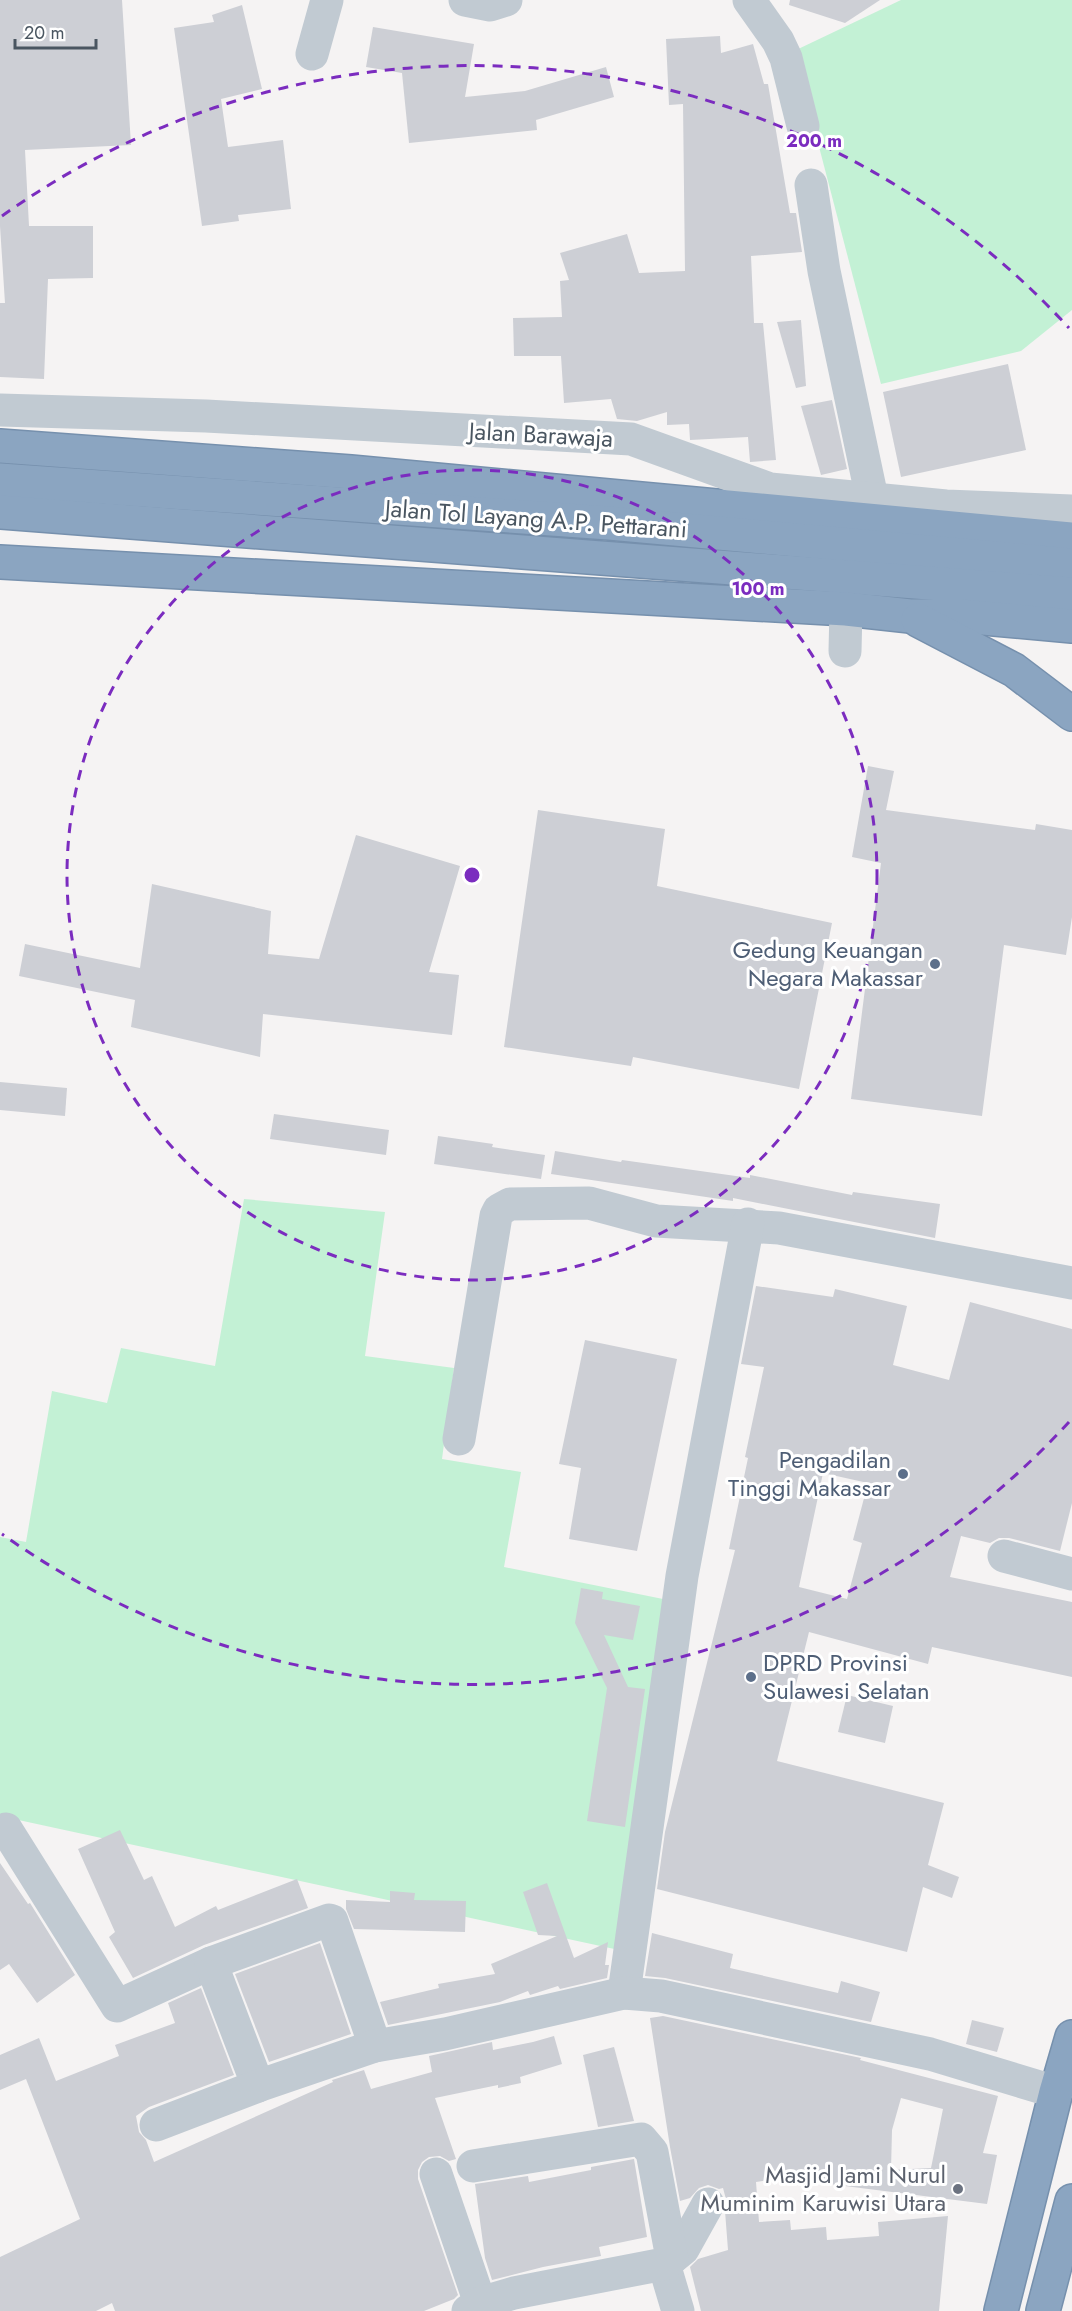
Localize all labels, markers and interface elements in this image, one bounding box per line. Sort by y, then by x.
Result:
scale bar [15,12,96,50]
text: 20 m [24,20,64,46]
text: 200 m [786,128,842,154]
street label: Jalan Barawaja [465,413,614,456]
street label: Jalan Tol Layang A.P. Pettarani [381,490,688,547]
text: 100 m [731,576,785,602]
centre of rings [462,865,482,885]
place label: Gedung Keuangan Negara Makassar [733,932,924,995]
marker: Gedung Keuangan Negara Makassar [928,957,942,971]
place label: Pengadilan Tinggi Makassar [728,1442,892,1505]
marker: Pengadilan Tinggi Makassar [896,1467,910,1481]
place label: DPRD Provinsi Sulawesi Selatan [763,1645,930,1708]
marker: DPRD Provinsi Sulawesi Selatan [744,1670,758,1684]
place label: Masjid Jami Nurul Muminim Karuwisi Utara [701,2157,946,2220]
marker: Masjid Jami Nurul Muminim Karuwisi Utara [951,2182,965,2196]

